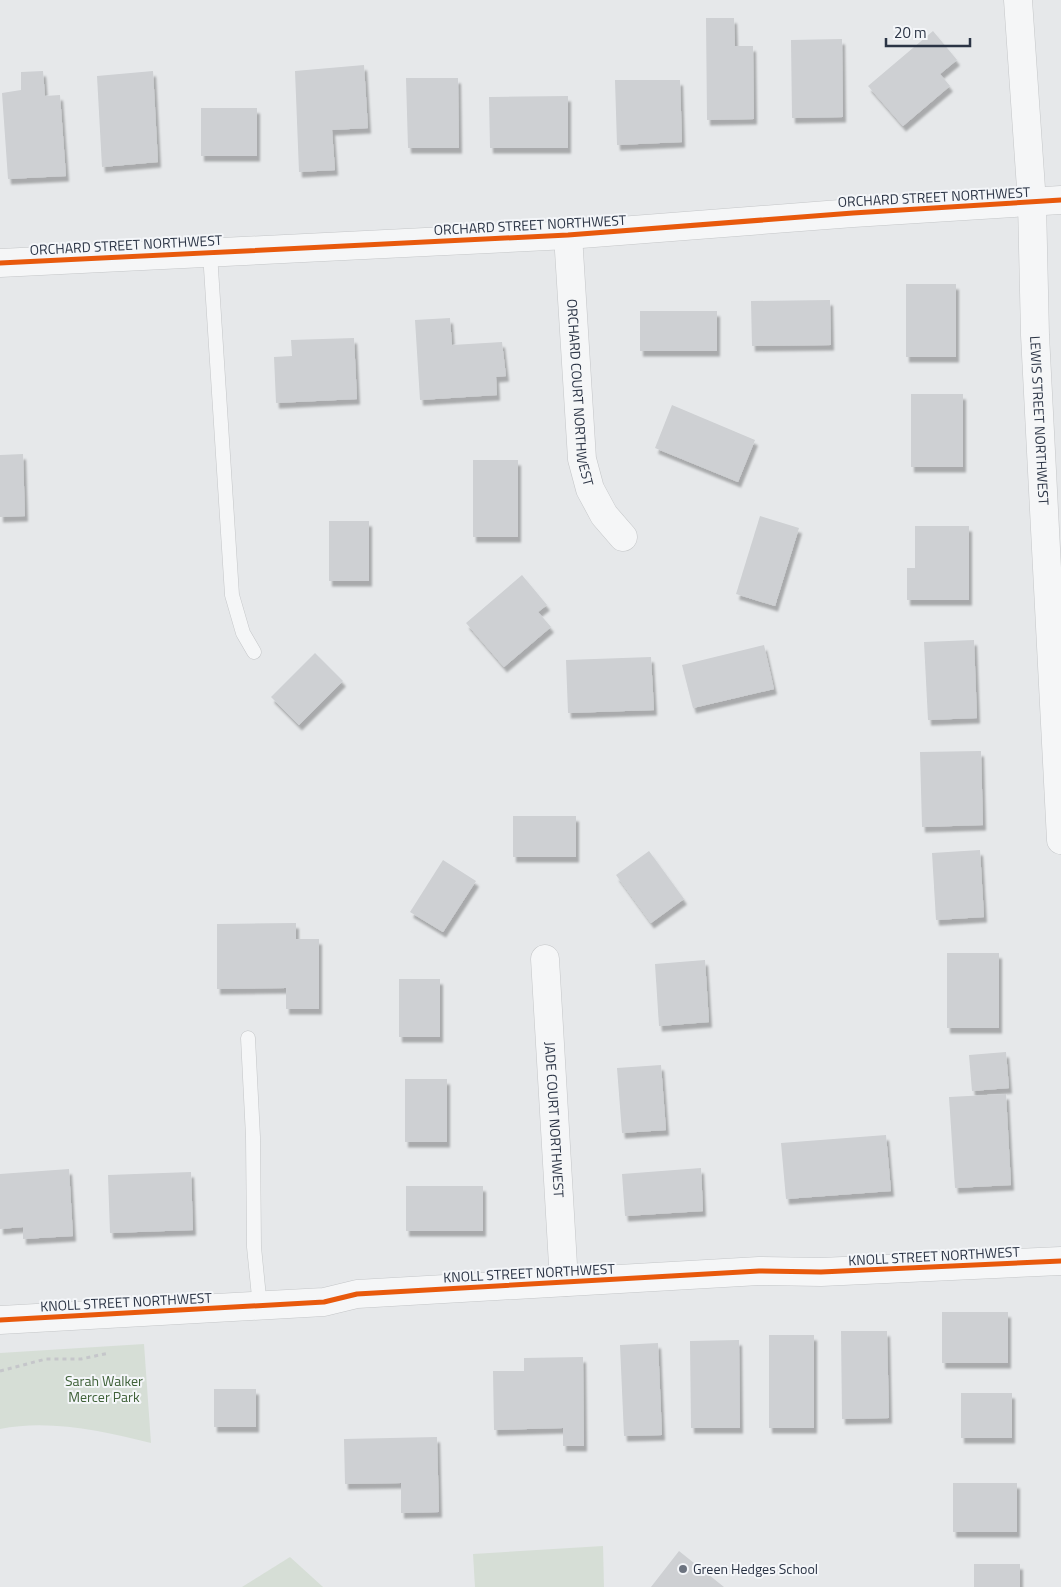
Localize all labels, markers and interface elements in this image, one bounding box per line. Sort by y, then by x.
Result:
scale bar [886,15,970,47]
text: 20 m [894,21,927,44]
street label: ORCHARD STREET NORTHWEST [837,181,1031,212]
street label: ORCHARD STREET NORTHWEST [433,209,627,240]
street label: ORCHARD STREET NORTHWEST [29,229,223,260]
street label: ORCHARD COURT NORTHWEST [562,298,600,489]
street label: LEWIS STREET NORTHWEST [1025,335,1055,506]
street label: JADE COURT NORTHWEST [540,1041,570,1199]
street label: KNOLL STREET NORTHWEST [848,1240,1021,1270]
street label: KNOLL STREET NORTHWEST [443,1257,616,1287]
street label: KNOLL STREET NORTHWEST [40,1286,213,1316]
park label: Sarah Walker Mercer Park [65,1370,143,1407]
place label: Green Hedges School [693,1558,818,1579]
marker: Green Hedges School [677,1563,689,1575]

